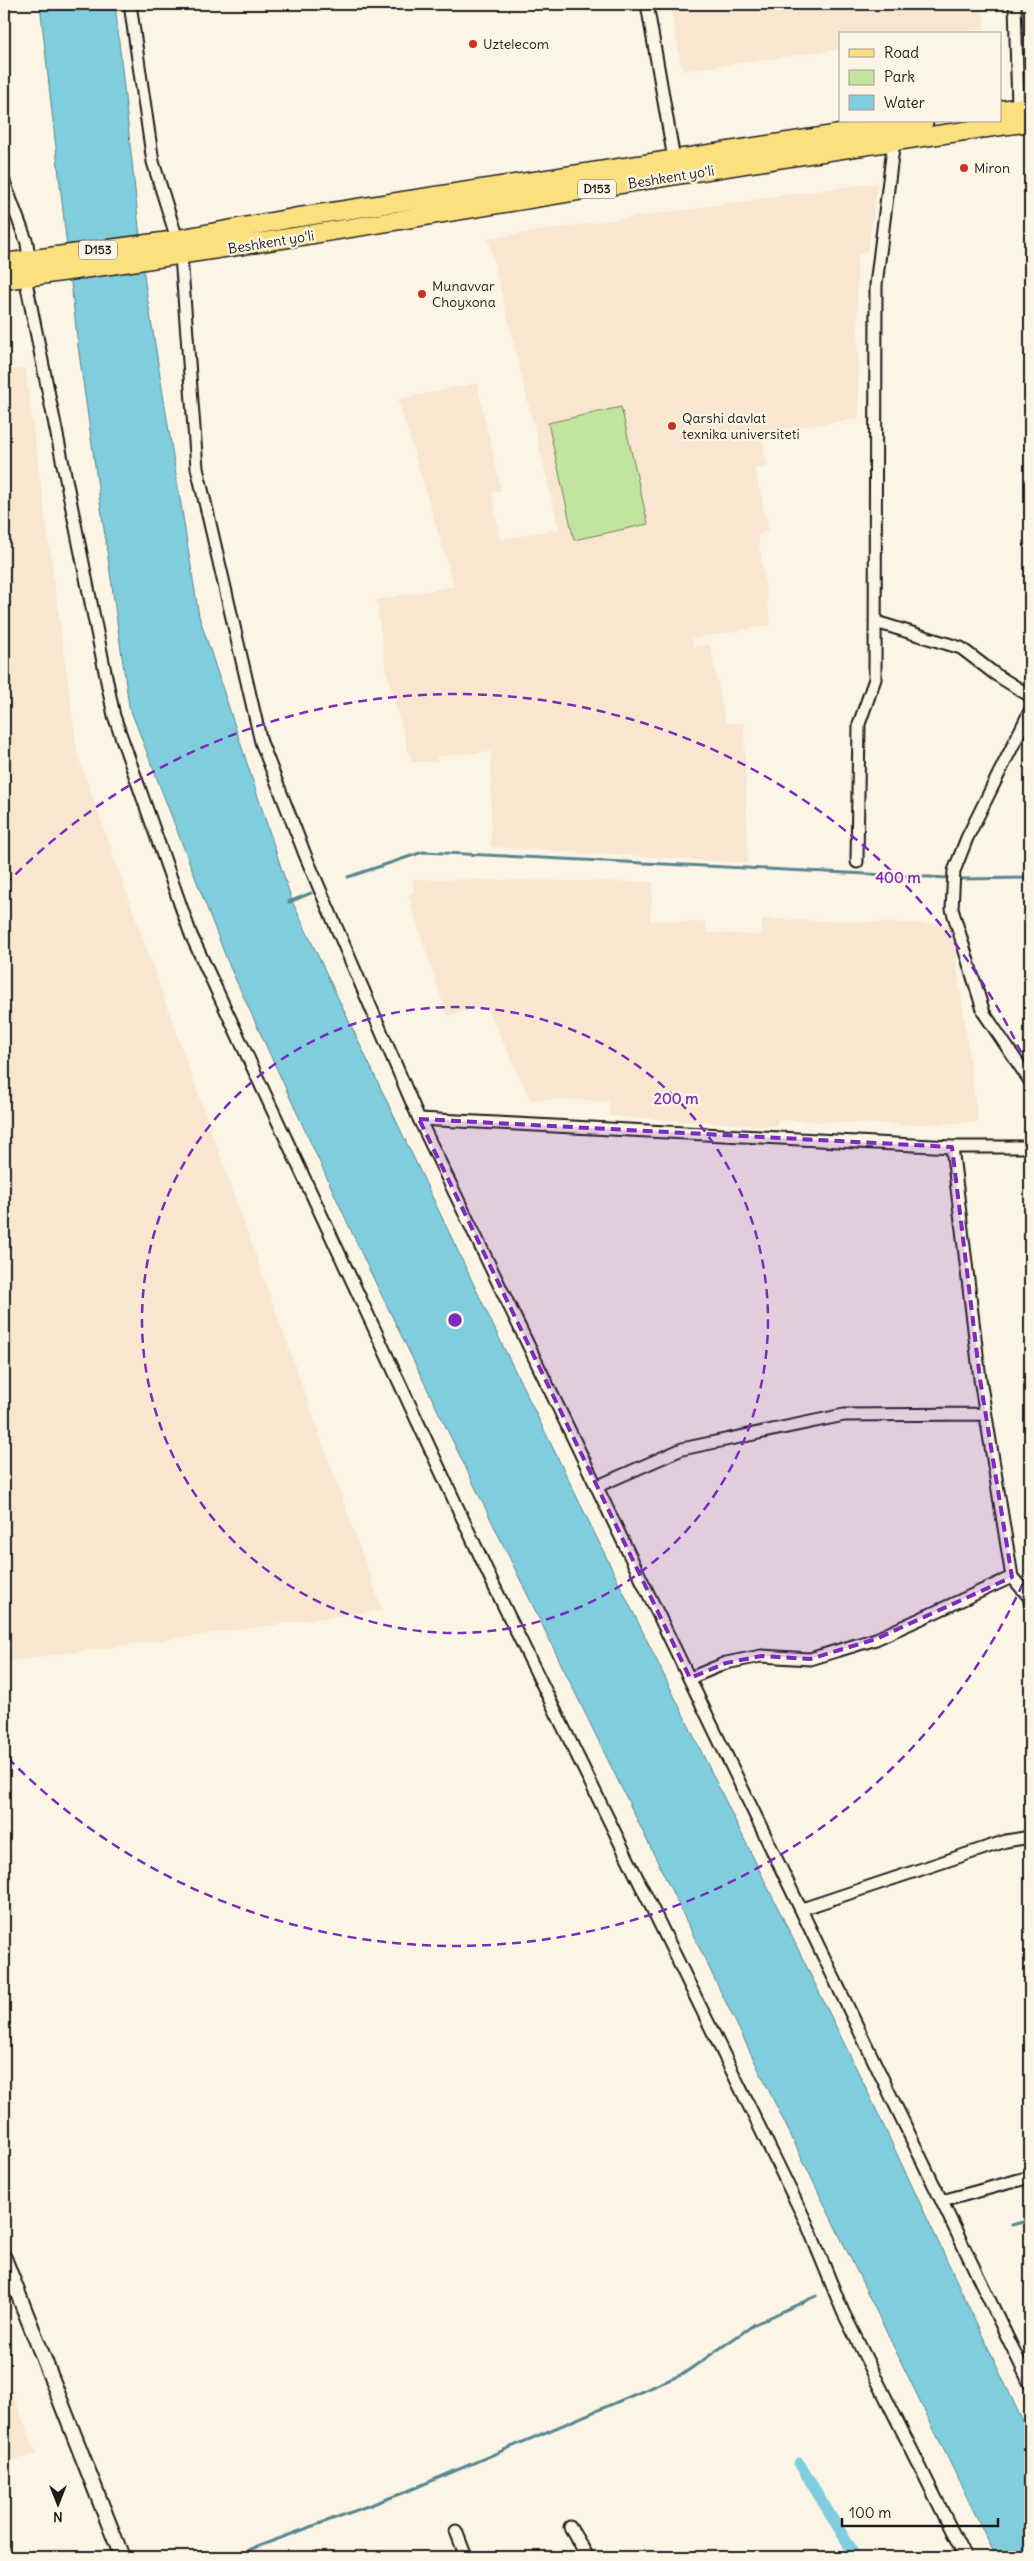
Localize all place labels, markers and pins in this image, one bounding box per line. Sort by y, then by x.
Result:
place label: Uztelecom [483,35,549,53]
marker: Uztelecom [467,38,479,50]
place label: Miron [974,159,1010,177]
marker: Miron [958,162,970,174]
place label: Munavvar Choyxona [432,277,496,311]
marker: Munavvar Choyxona [416,288,428,300]
place label: Qarshi davlat texnika universiteti [682,409,800,443]
marker: Qarshi davlat texnika universiteti [666,420,678,432]
centre of rings [446,1311,464,1329]

